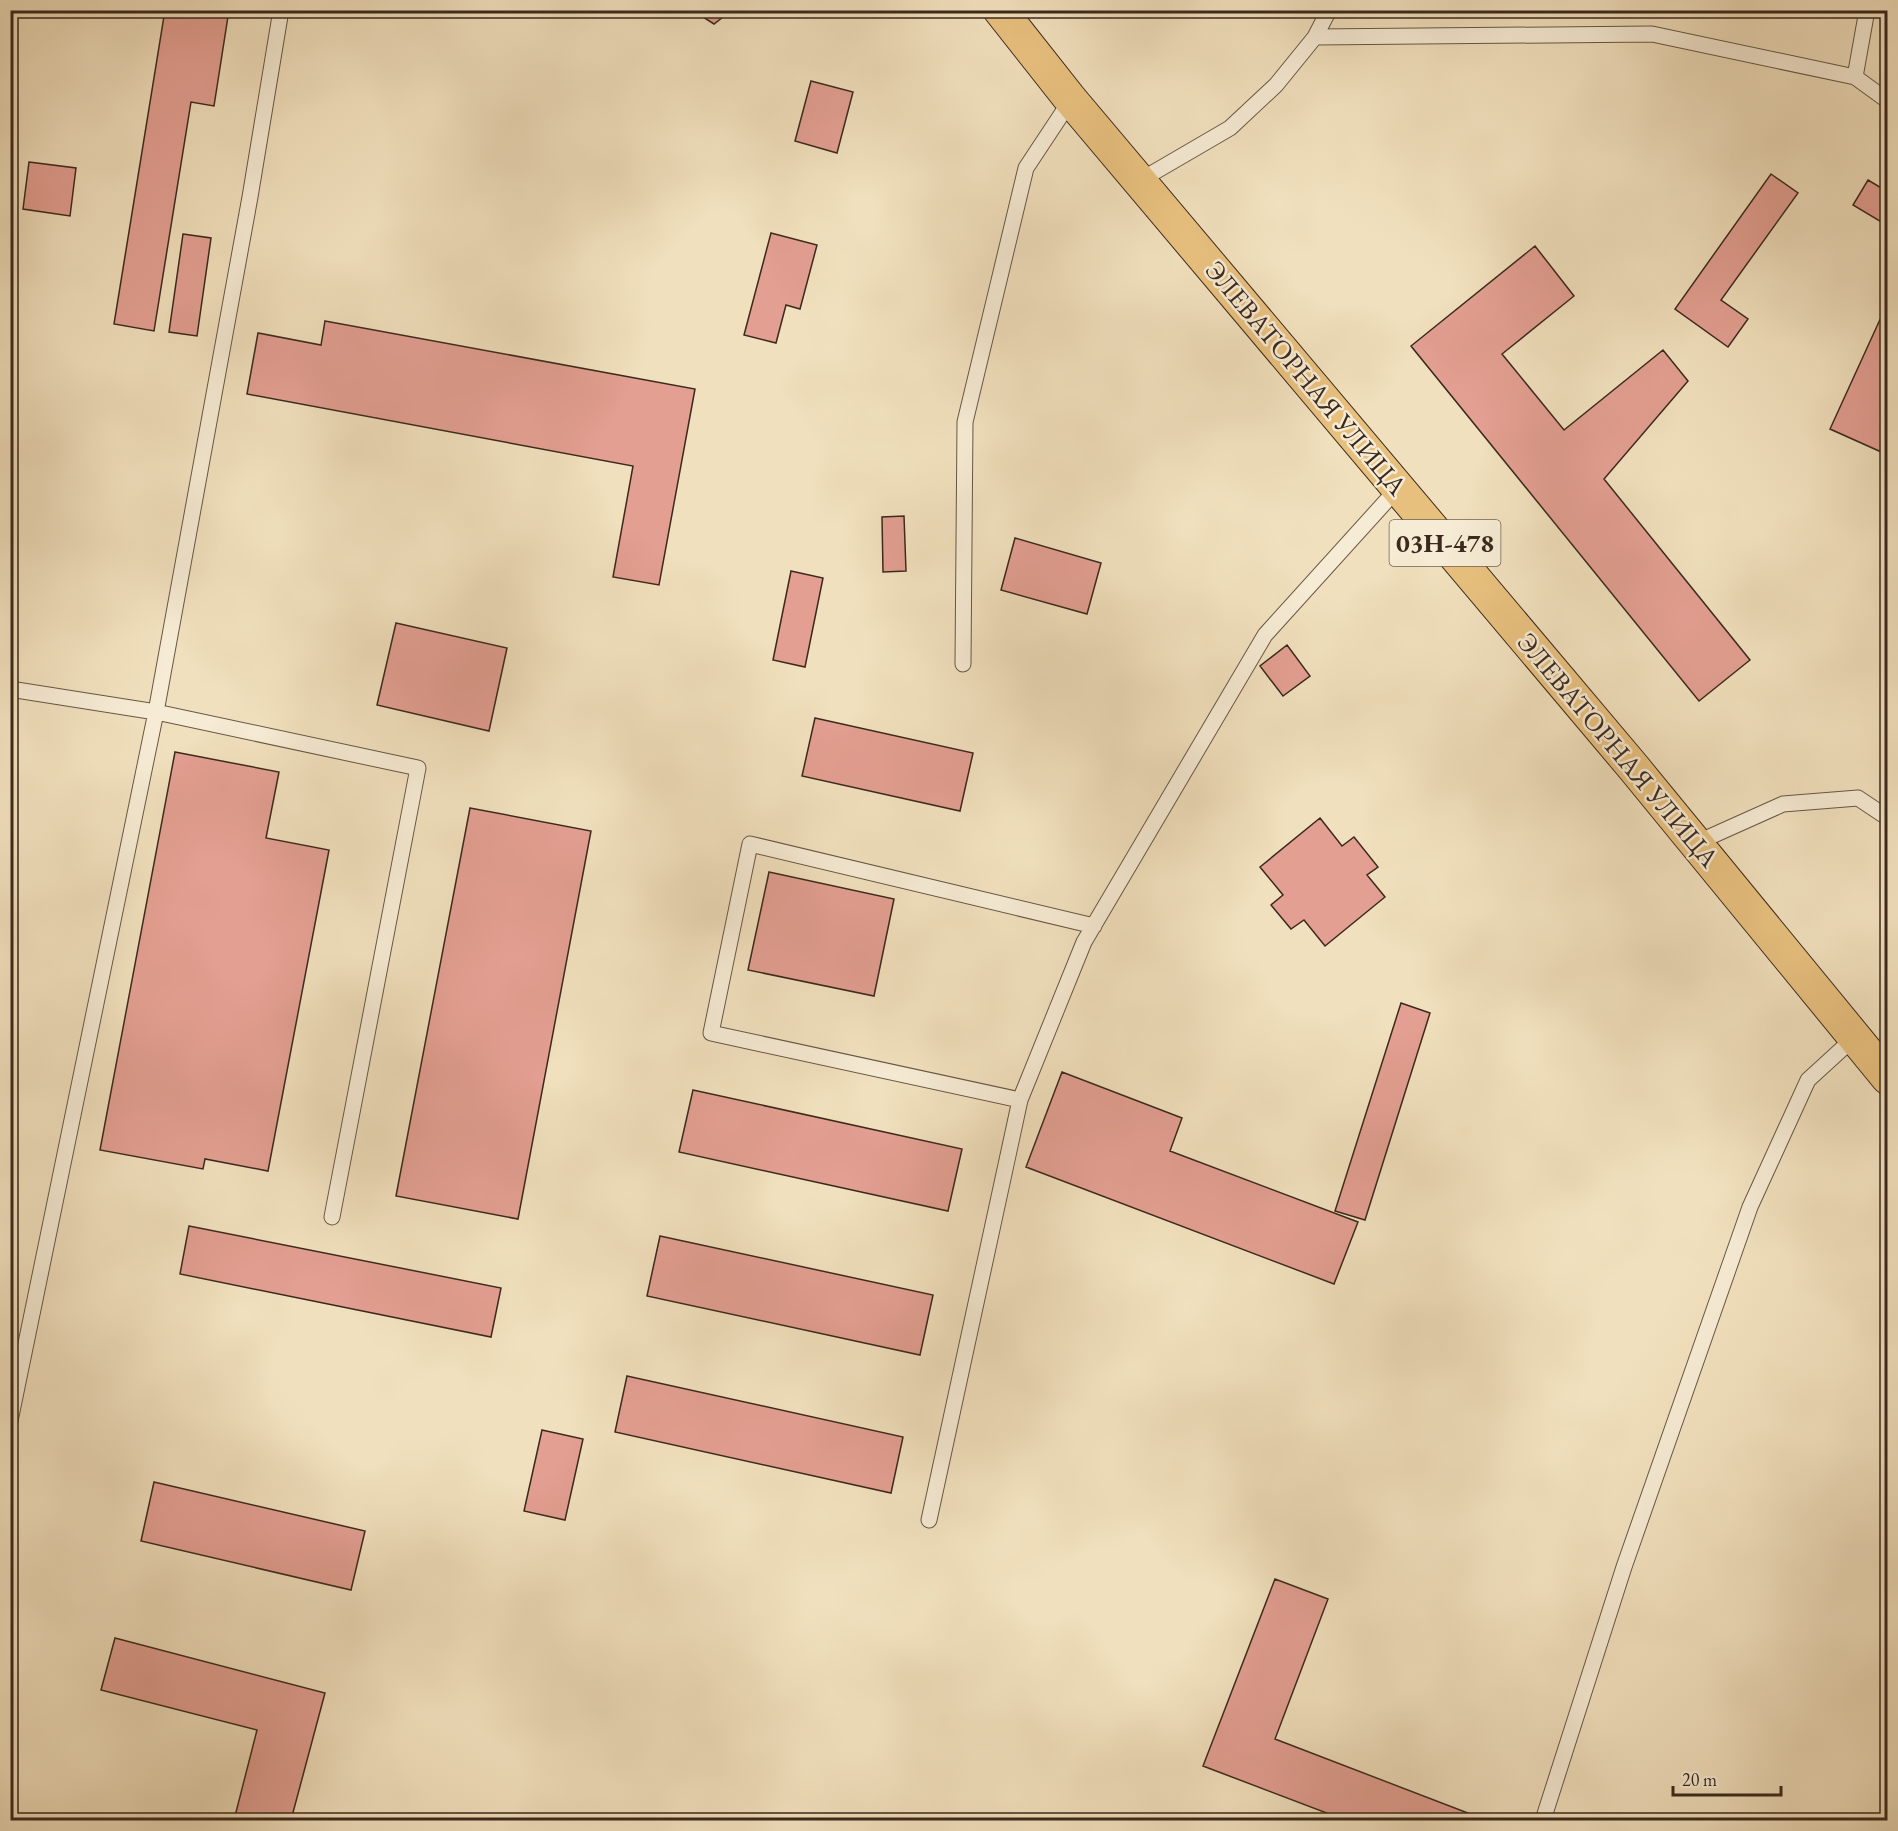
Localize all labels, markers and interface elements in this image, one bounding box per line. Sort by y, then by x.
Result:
street label: ЭЛЕВАТОРНАЯ УЛИЦА [1198,253,1415,503]
road number: 03Н-478 [1390,520,1500,566]
street label: ЭЛЕВАТОРНАЯ УЛИЦА [1510,625,1727,875]
scale bar [1673,1759,1781,1797]
text: 20 m [1682,1768,1717,1791]

